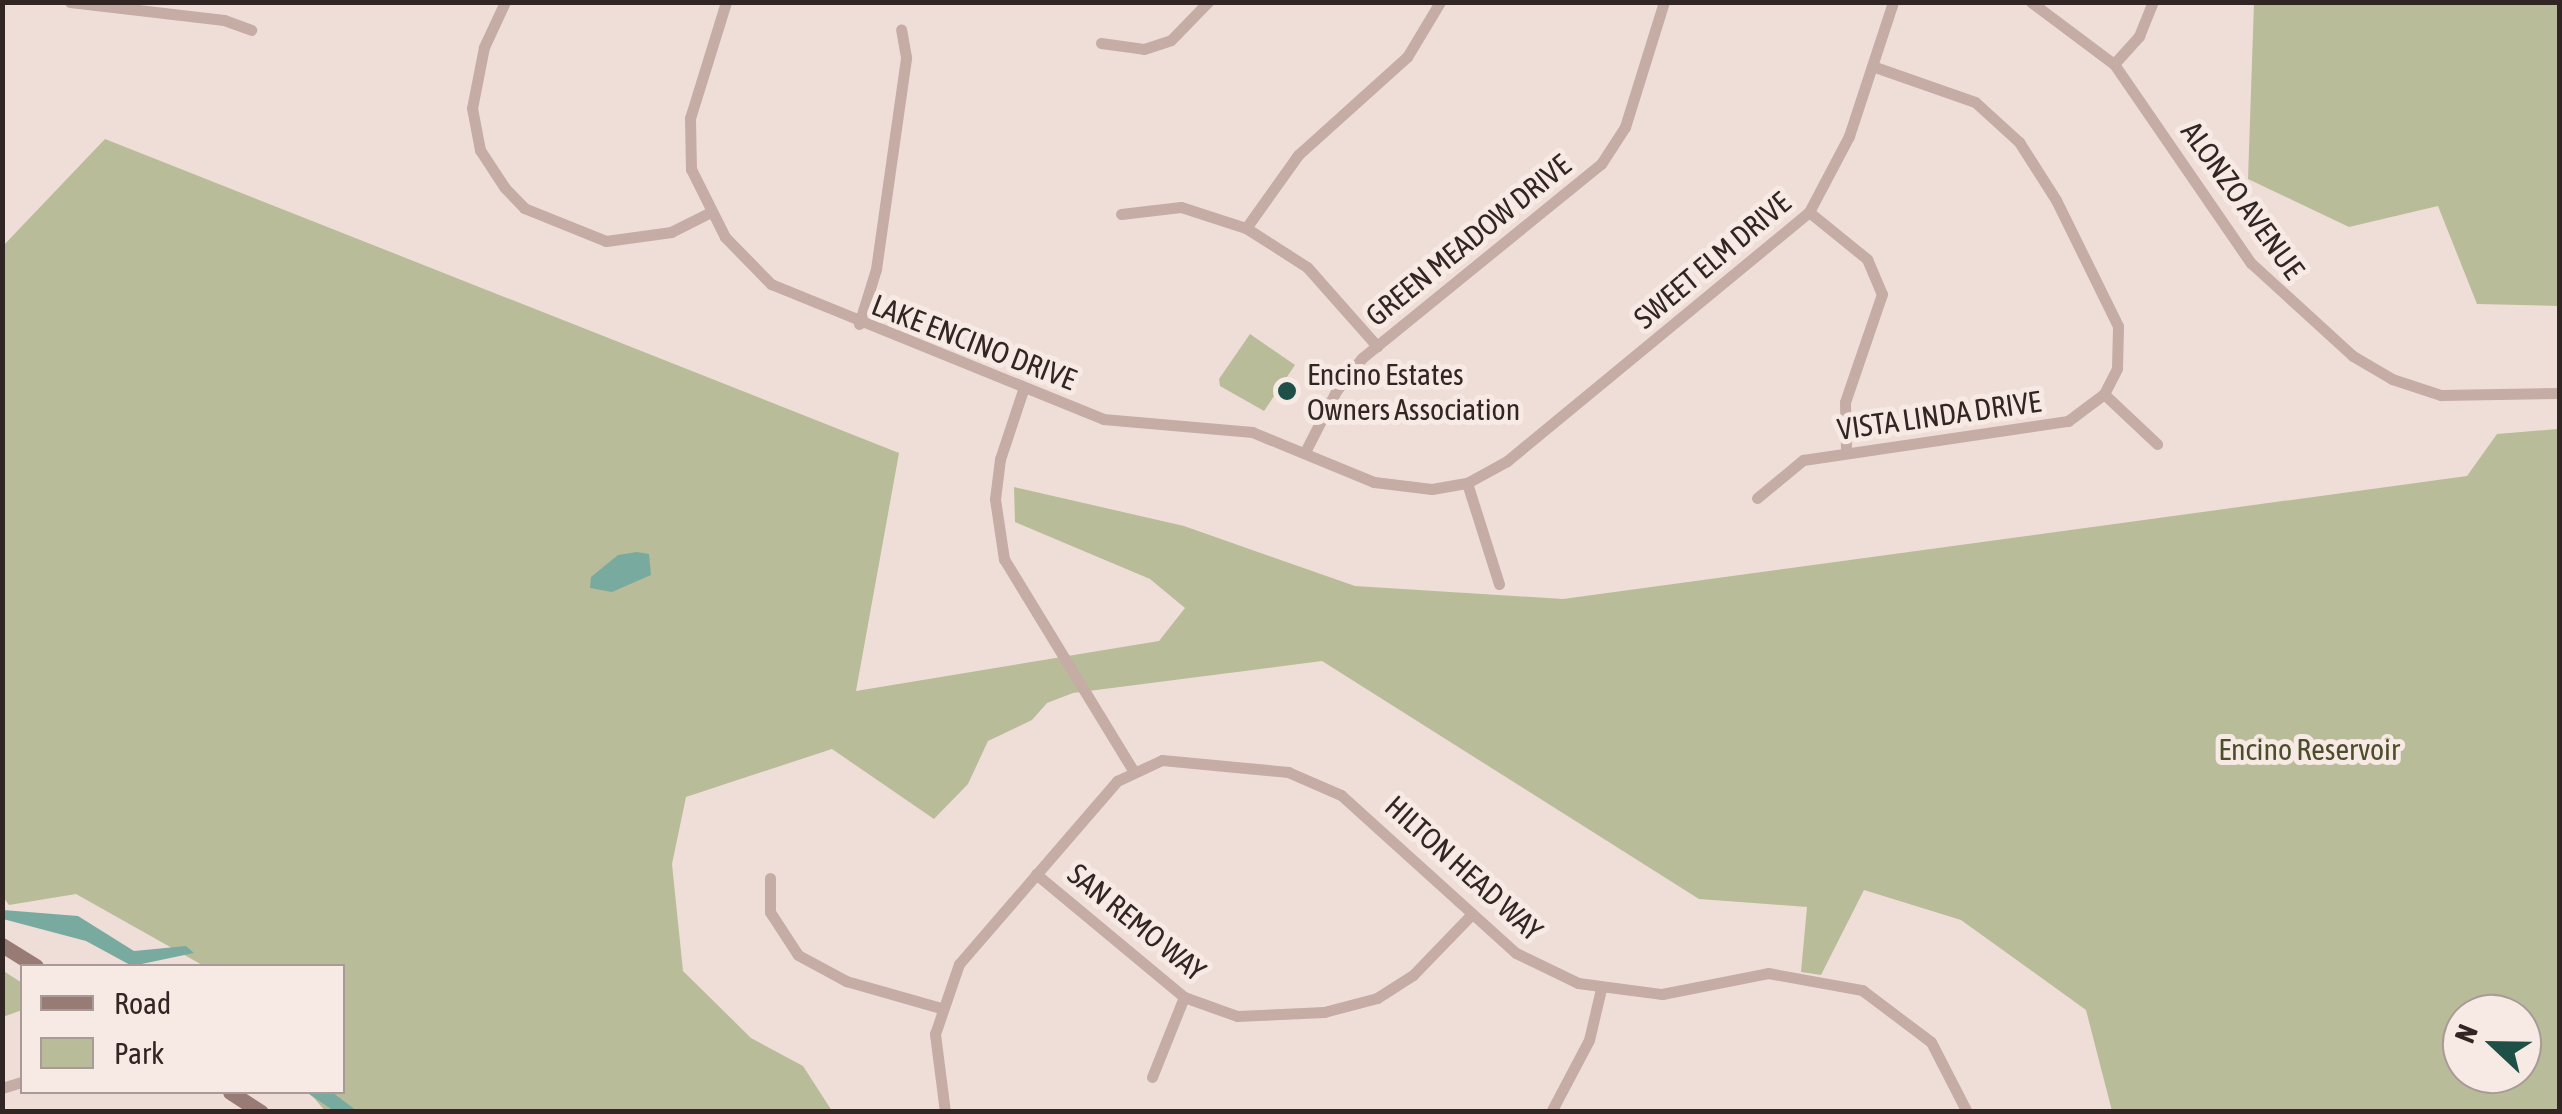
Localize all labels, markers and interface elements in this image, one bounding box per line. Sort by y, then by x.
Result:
street label: ALONZO AVENUE [2174,114,2312,286]
street label: GREEN MEADOW DRIVE [1358,147,1578,333]
street label: SWEET ELM DRIVE [1627,184,1797,336]
street label: LAKE ENCINO DRIVE [867,287,1081,397]
place label: Encino Estates Owners Association [1307,356,1520,426]
marker: Encino Estates Owners Association [1276,380,1298,402]
street label: VISTA LINDA DRIVE [1835,383,2043,447]
park label: Encino Reservoir [2218,731,2400,767]
street label: HILTON HEAD WAY [1378,788,1550,948]
street label: SAN REMO WAY [1061,856,1213,988]
legend [20,964,345,1094]
text: Road [114,986,171,1020]
north arrow [2442,994,2542,1094]
text: N [2448,1020,2484,1047]
text: Park [114,1036,164,1070]

